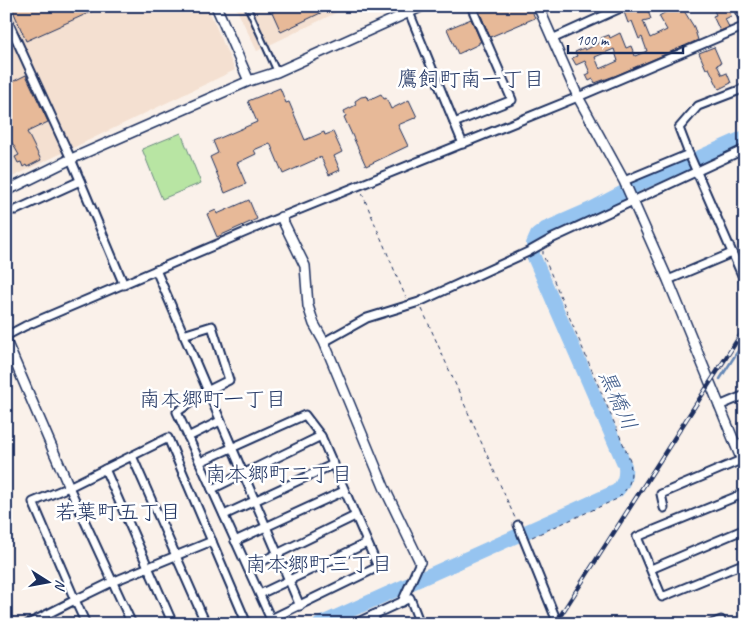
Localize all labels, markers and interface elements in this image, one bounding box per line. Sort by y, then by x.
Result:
scale bar [568,22,684,54]
text: 100 m [576,31,610,50]
district label: 鷹飼町南一丁目 [398,66,545,92]
water label: 黒橋川 [593,366,643,434]
district label: 南本郷町一丁目 [140,386,287,412]
district label: 南本郷町二丁目 [206,461,353,487]
district label: 若葉町五丁目 [55,499,181,525]
district label: 南本郷町三丁目 [246,551,393,577]
north arrow [22,558,72,608]
text: N [51,579,69,593]

